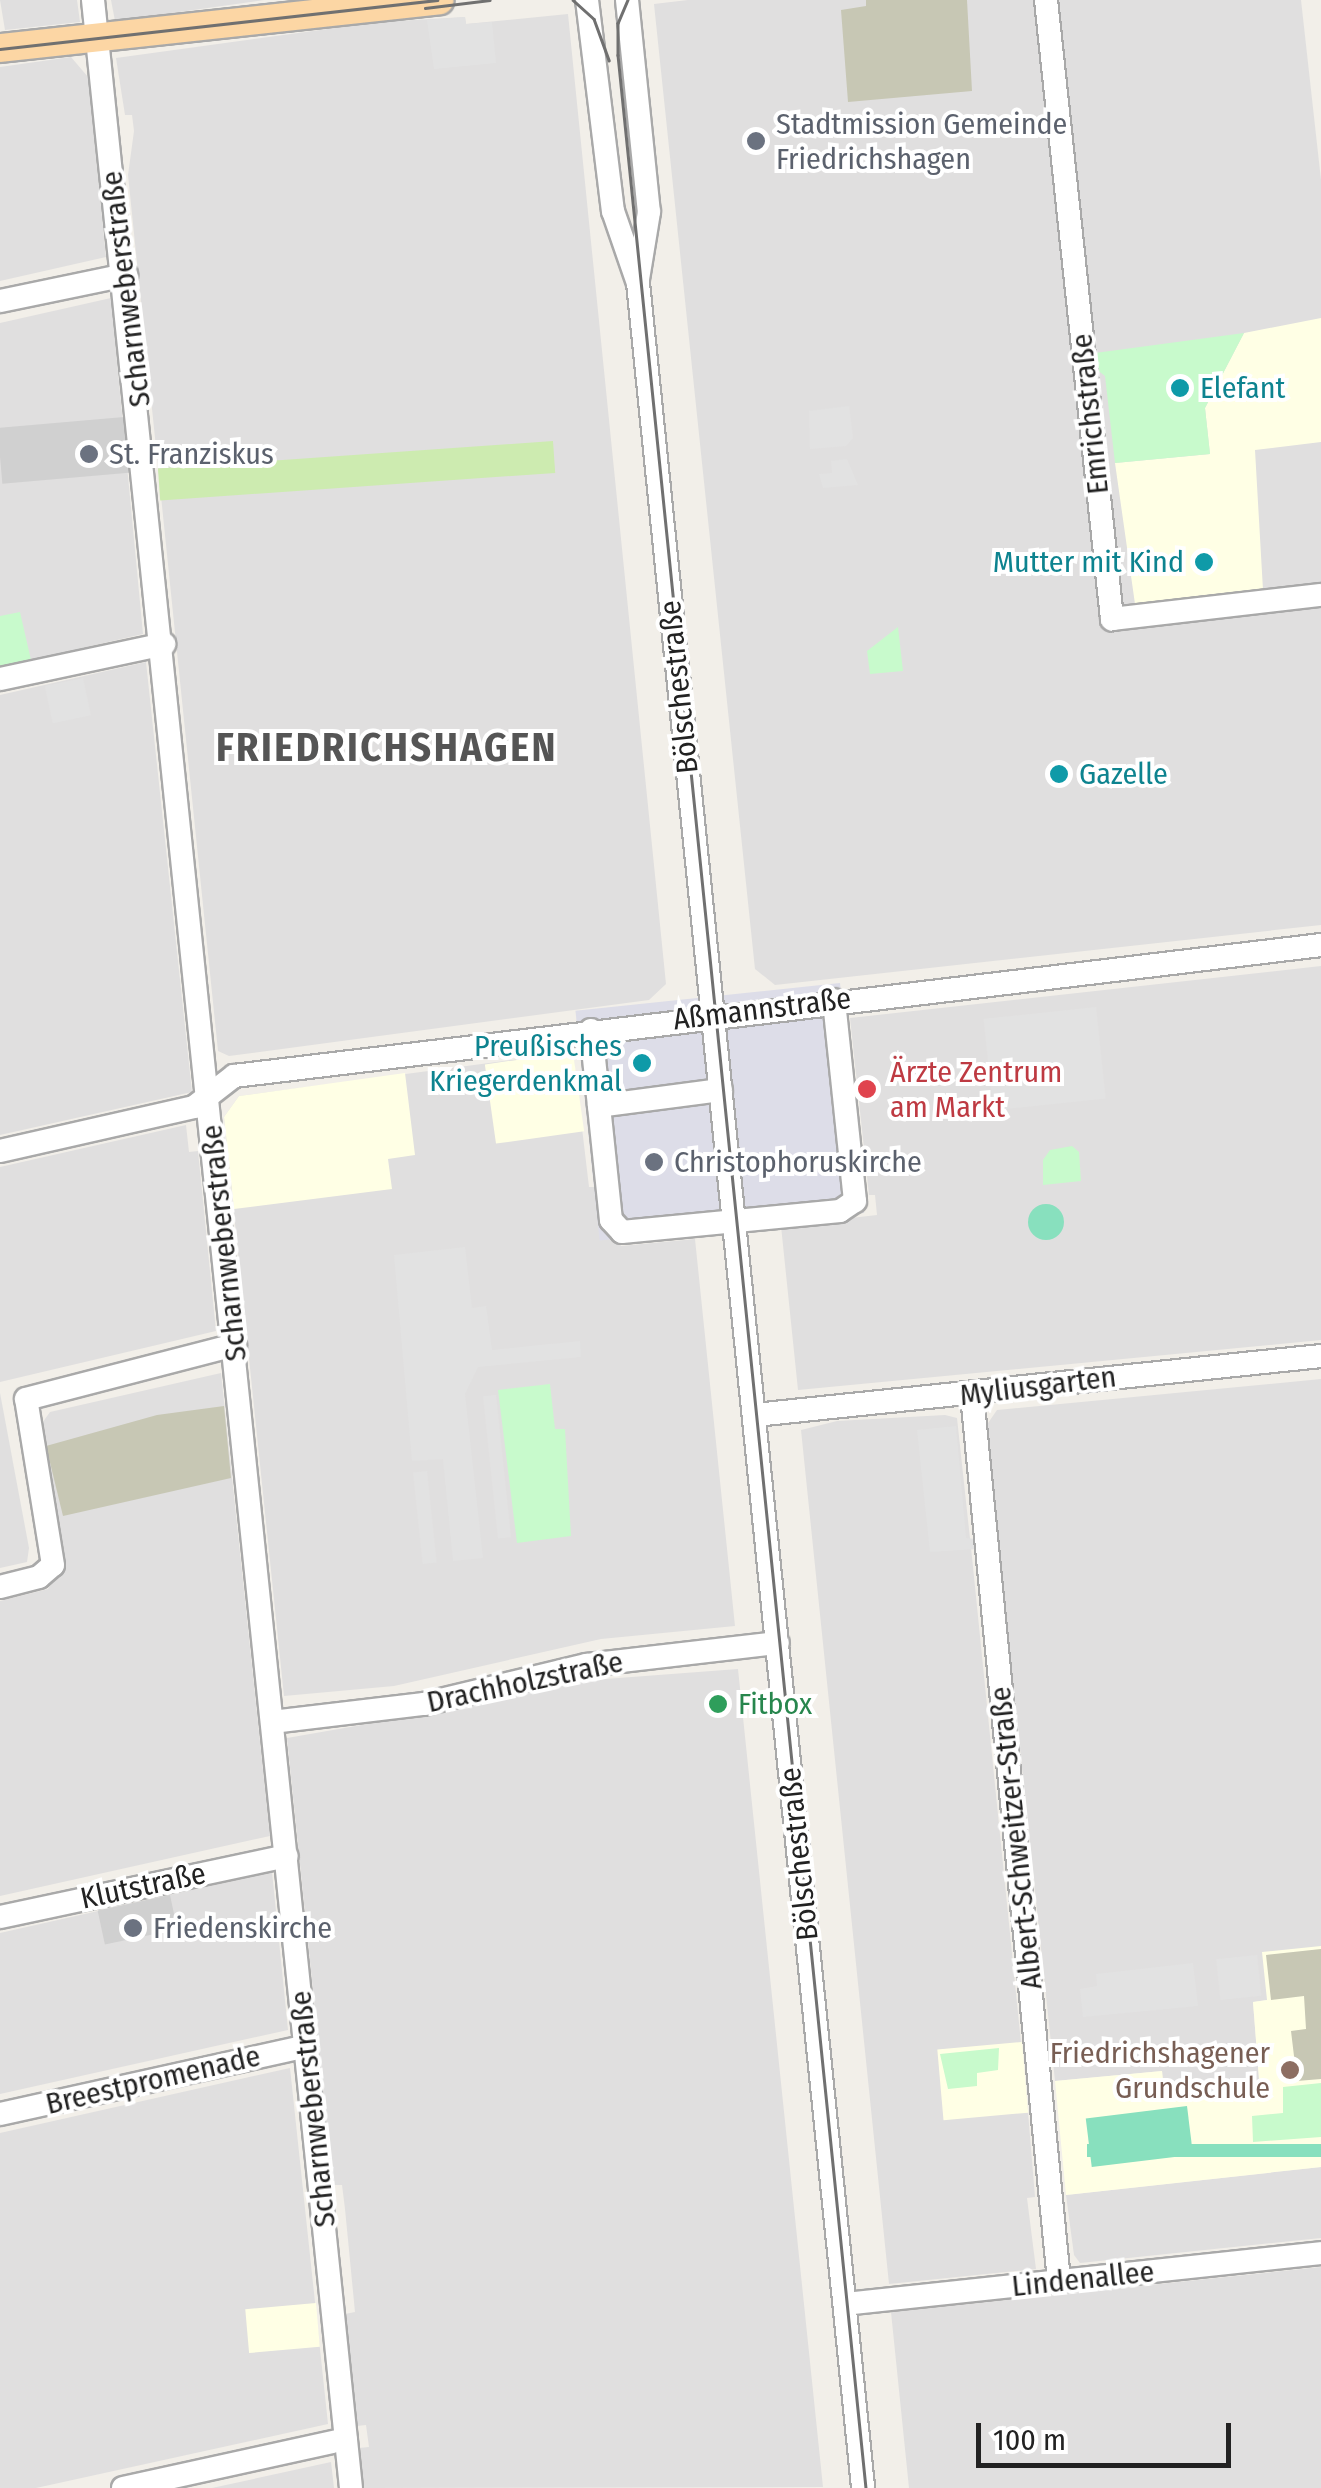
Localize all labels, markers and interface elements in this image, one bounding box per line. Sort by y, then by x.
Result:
place label: Stadtmission Gemeinde Friedrichshagen [776,106,1067,176]
marker: Stadtmission Gemeinde Friedrichshagen [745,130,767,152]
street label: Scharnweberstraße [94,169,158,409]
street label: Emrichstraße [1064,332,1116,496]
place label: Elefant [1200,370,1285,406]
marker: Elefant [1169,377,1191,399]
place label: St. Franziskus [109,436,274,472]
marker: St. Franziskus [78,443,100,465]
place label: Mutter mit Kind [993,544,1184,580]
marker: Mutter mit Kind [1193,551,1215,573]
street label: Bölschestraße [652,599,706,775]
district label: FRIEDRICHSHAGEN [216,724,558,772]
place label: Gazelle [1079,756,1168,792]
marker: Gazelle [1048,763,1070,785]
street label: Aßmannstraße [671,980,853,1038]
place label: Preußisches Kriegerdenkmal [429,1028,622,1098]
marker: Preußisches Kriegerdenkmal [631,1052,653,1074]
place label: Ärzte Zentrum am Markt [890,1054,1062,1124]
marker: Ärzte Zentrum am Markt [854,1076,880,1102]
street label: Scharnweberstraße [194,1123,254,1363]
place label: Christophoruskirche [674,1144,922,1180]
marker: Christophoruskirche [643,1151,665,1173]
street label: Myliusgarten [958,1359,1118,1413]
street label: Drachholzstraße [424,1644,626,1720]
street label: Albert-Schweitzer-Straße [982,1685,1050,1991]
place label: Fitbox [738,1686,812,1722]
marker: Fitbox [707,1693,729,1715]
street label: Bölschestraße [772,1766,826,1942]
street label: Klutstraße [77,1855,209,1917]
place label: Friedenskirche [153,1910,332,1946]
marker: Friedenskirche [122,1917,144,1939]
street label: Scharnweberstraße [283,1989,343,2229]
place label: Friedrichshagener Grundschule [1050,2035,1270,2106]
street label: Breestpromenade [42,2038,264,2122]
marker: Friedrichshagener Grundschule [1279,2059,1301,2081]
street label: Lindenallee [1010,2254,1156,2304]
scale bar [981,2403,1236,2465]
text: 100 m [993,2422,1066,2458]

